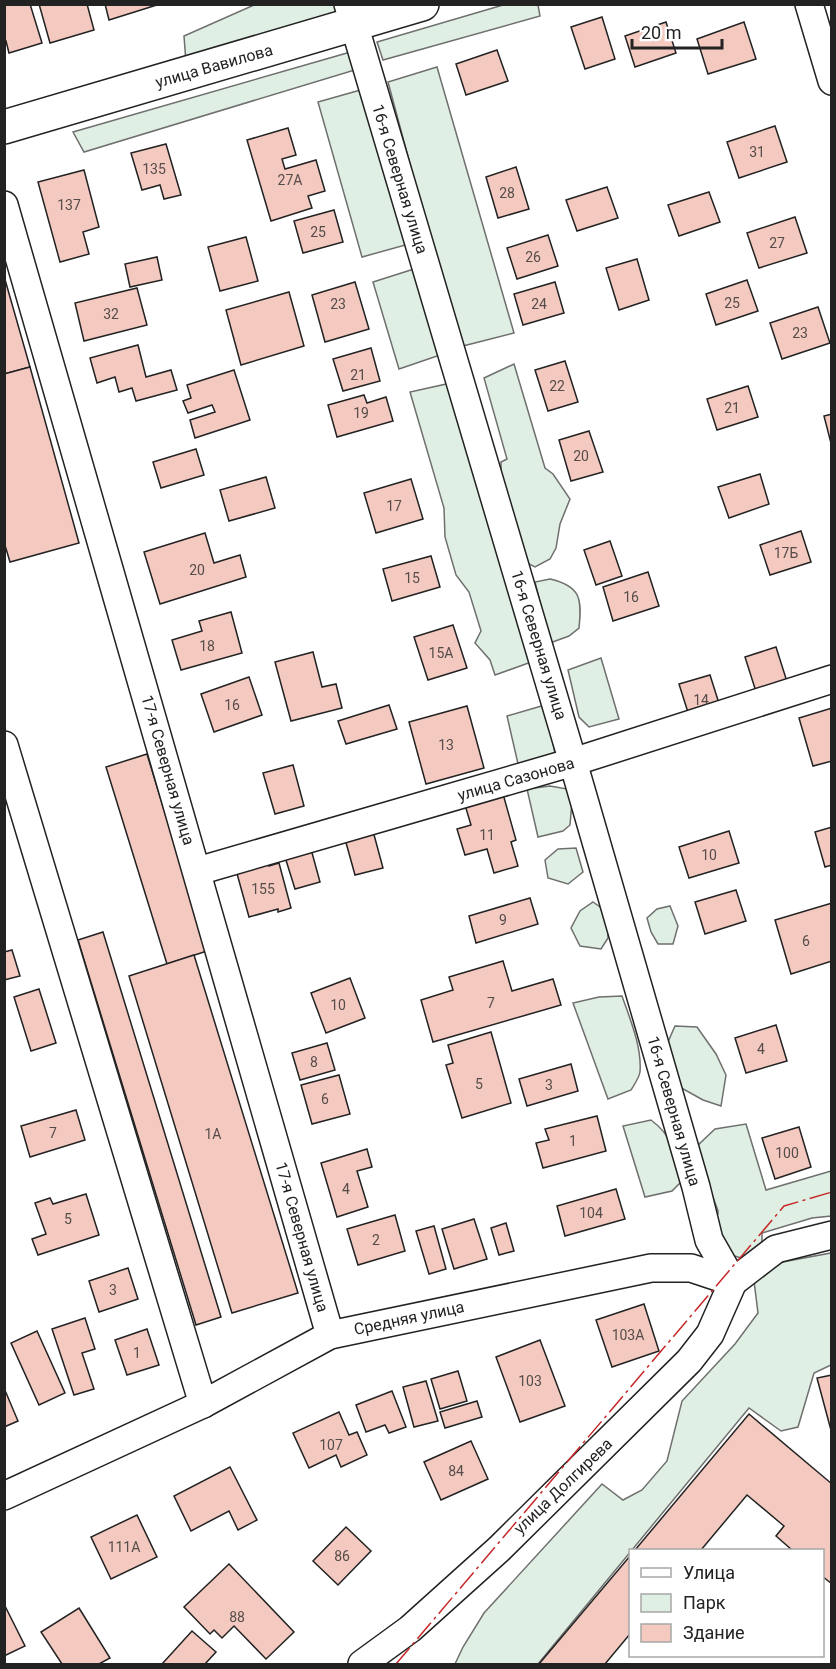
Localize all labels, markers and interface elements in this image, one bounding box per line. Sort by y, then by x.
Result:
scale bar [632,12,722,50]
text: 20 m [641,22,681,43]
street label: улица Вавилова [153,40,275,92]
street label: 16-я Северная улица [368,102,432,256]
house number: 31 [749,144,765,160]
house number: 135 [142,161,166,177]
house number: 27А [278,172,302,188]
house number: 28 [499,185,515,201]
house number: 137 [57,197,81,213]
house number: 25 [310,224,326,240]
house number: 27 [769,235,785,251]
house number: 26 [525,249,541,265]
house number: 25 [724,295,740,311]
house number: 23 [330,296,346,312]
house number: 24 [531,296,547,312]
house number: 32 [103,306,119,322]
house number: 23 [792,325,808,341]
house number: 21 [350,367,366,383]
house number: 22 [549,378,565,394]
house number: 21 [724,400,740,416]
house number: 19 [353,405,369,421]
house number: 20 [573,448,589,464]
house number: 17 [386,498,402,514]
house number: 17Б [774,545,798,561]
house number: 20 [189,562,205,578]
street label: 16-я Северная улица [507,568,571,722]
house number: 15 [404,570,420,586]
house number: 16 [623,589,639,605]
house number: 18 [199,638,215,654]
house number: 15А [429,645,453,661]
house number: 14 [693,692,709,708]
street label: 17-я Северная улица [137,693,199,847]
house number: 16 [224,697,240,713]
house number: 13 [438,737,454,753]
street label: улица Сазонова [455,753,577,805]
house number: 11 [479,827,495,843]
house number: 10 [701,847,717,863]
house number: 155 [251,881,275,897]
house number: 9 [499,912,507,928]
house number: 6 [802,933,810,949]
house number: 7 [487,995,495,1011]
house number: 10 [330,997,346,1013]
street label: 16-я Северная улица [643,1034,705,1188]
house number: 4 [757,1041,765,1057]
house number: 8 [310,1054,318,1070]
house number: 5 [475,1076,483,1092]
house number: 3 [545,1077,553,1093]
house number: 6 [321,1091,329,1107]
house number: 7 [49,1125,57,1141]
house number: 1А [204,1126,222,1142]
house number: 1 [569,1133,577,1149]
house number: 100 [775,1145,799,1161]
street label: 17-я Северная улица [271,1160,333,1314]
house number: 4 [342,1181,350,1197]
house number: 104 [579,1205,603,1221]
house number: 5 [64,1211,72,1227]
house number: 2 [372,1232,380,1248]
house number: 3 [109,1282,117,1298]
street label: Средняя улица [352,1297,466,1339]
house number: 103А [612,1327,644,1343]
house number: 1 [133,1345,141,1361]
house number: 103 [518,1373,542,1389]
street label: улица Долгирева [510,1434,616,1538]
house number: 107 [319,1437,343,1453]
house number: 84 [448,1463,464,1479]
house number: 111А [108,1539,140,1555]
house number: 86 [334,1548,350,1564]
legend [629,1549,824,1657]
text: Улица [683,1562,735,1583]
text: Парк [683,1592,726,1613]
house number: 88 [229,1609,245,1625]
text: Здание [683,1622,745,1643]

